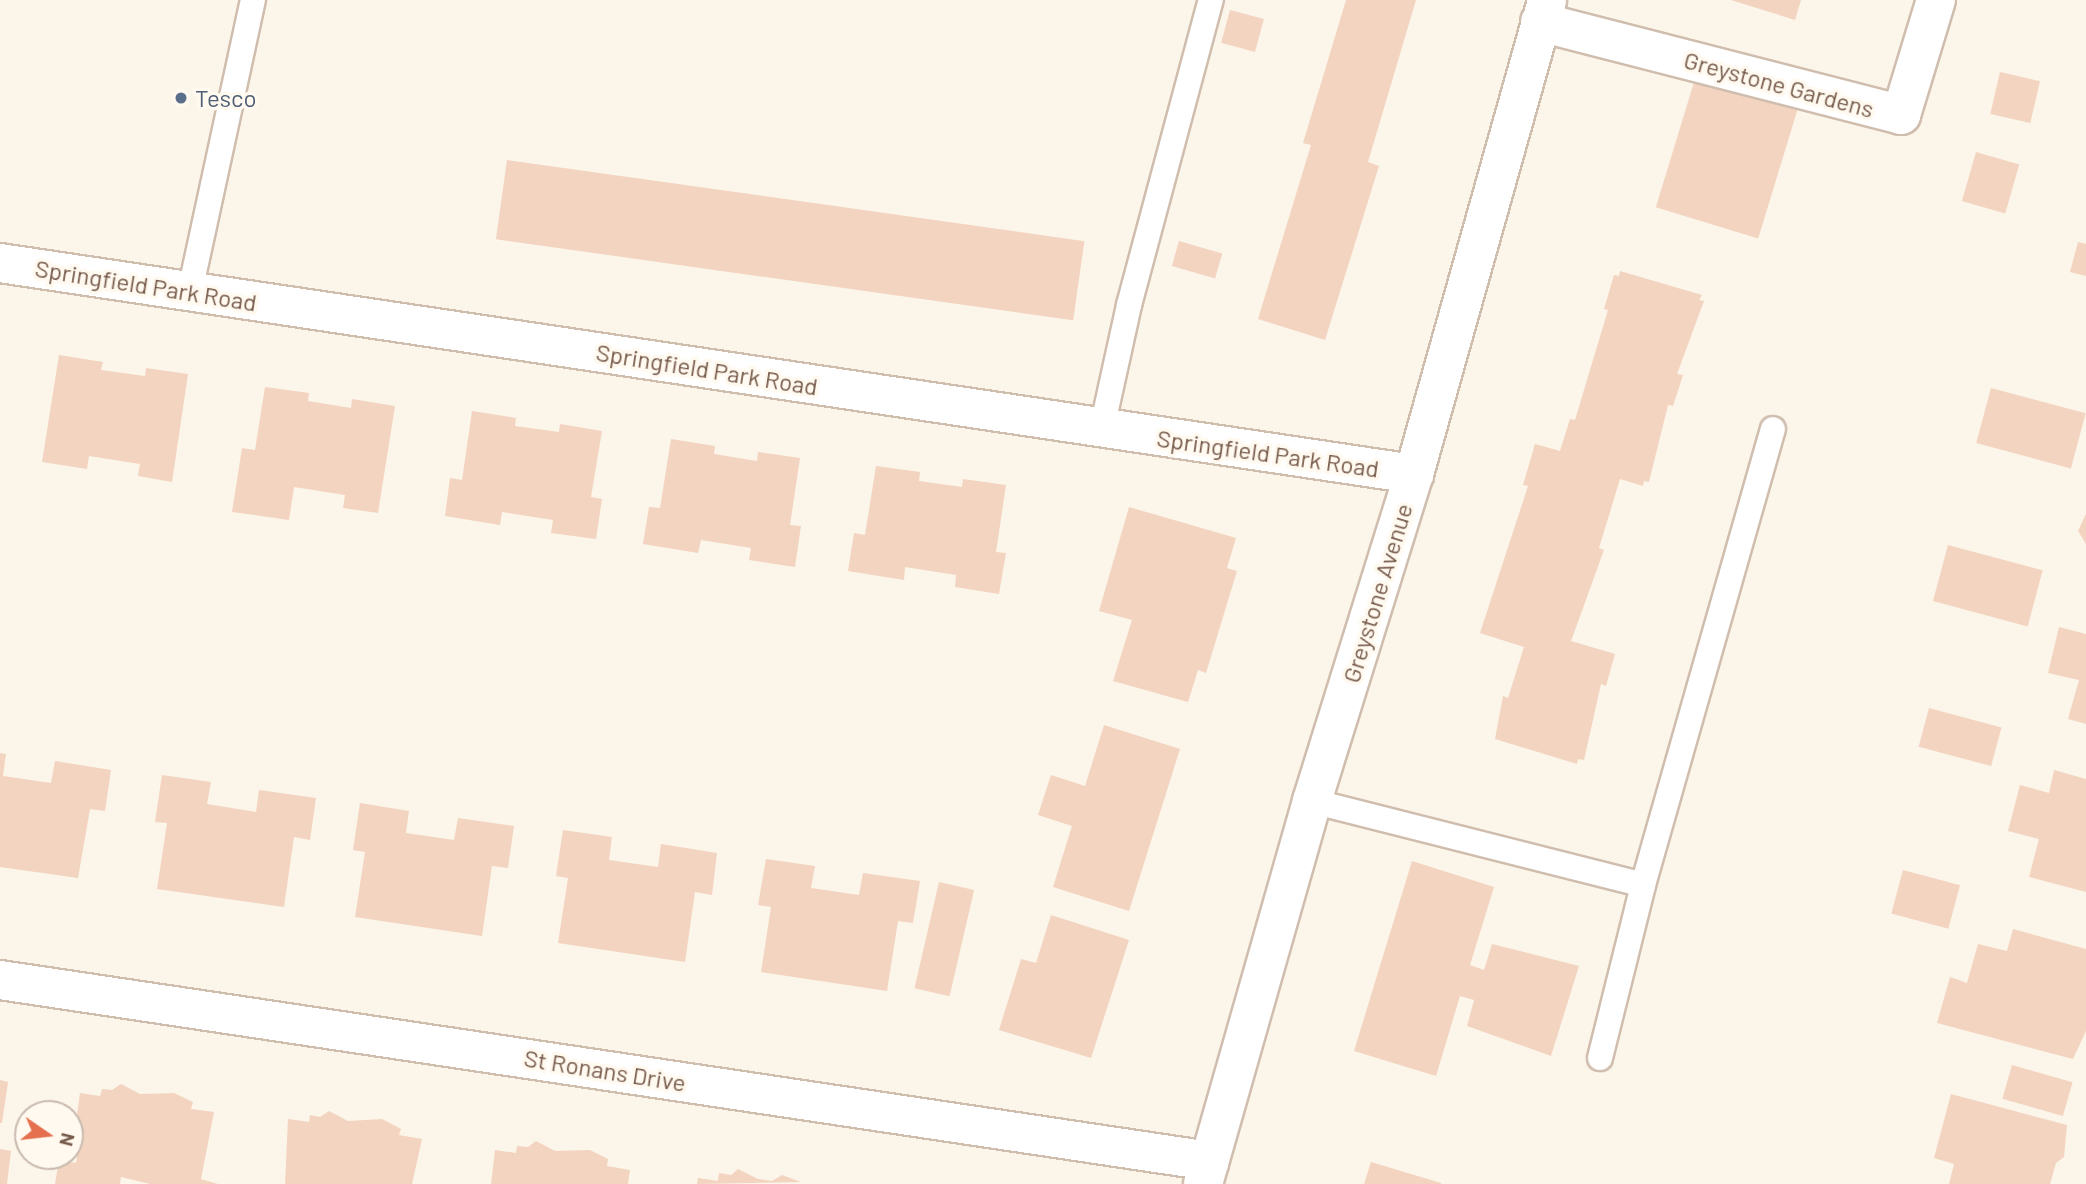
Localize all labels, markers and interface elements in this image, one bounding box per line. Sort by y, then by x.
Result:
street label: Greystone Gardens [1681,45,1877,123]
place label: Tesco [195,84,257,112]
marker: Tesco [173,90,189,106]
street label: Springfield Park Road [33,253,259,317]
street label: Springfield Park Road [594,337,820,401]
street label: Springfield Park Road [1155,423,1381,483]
street label: Greystone Avenue [1336,500,1418,686]
street label: St Ronans Drive [522,1043,688,1097]
north arrow [14,1100,84,1170]
text: N [55,1131,81,1149]

